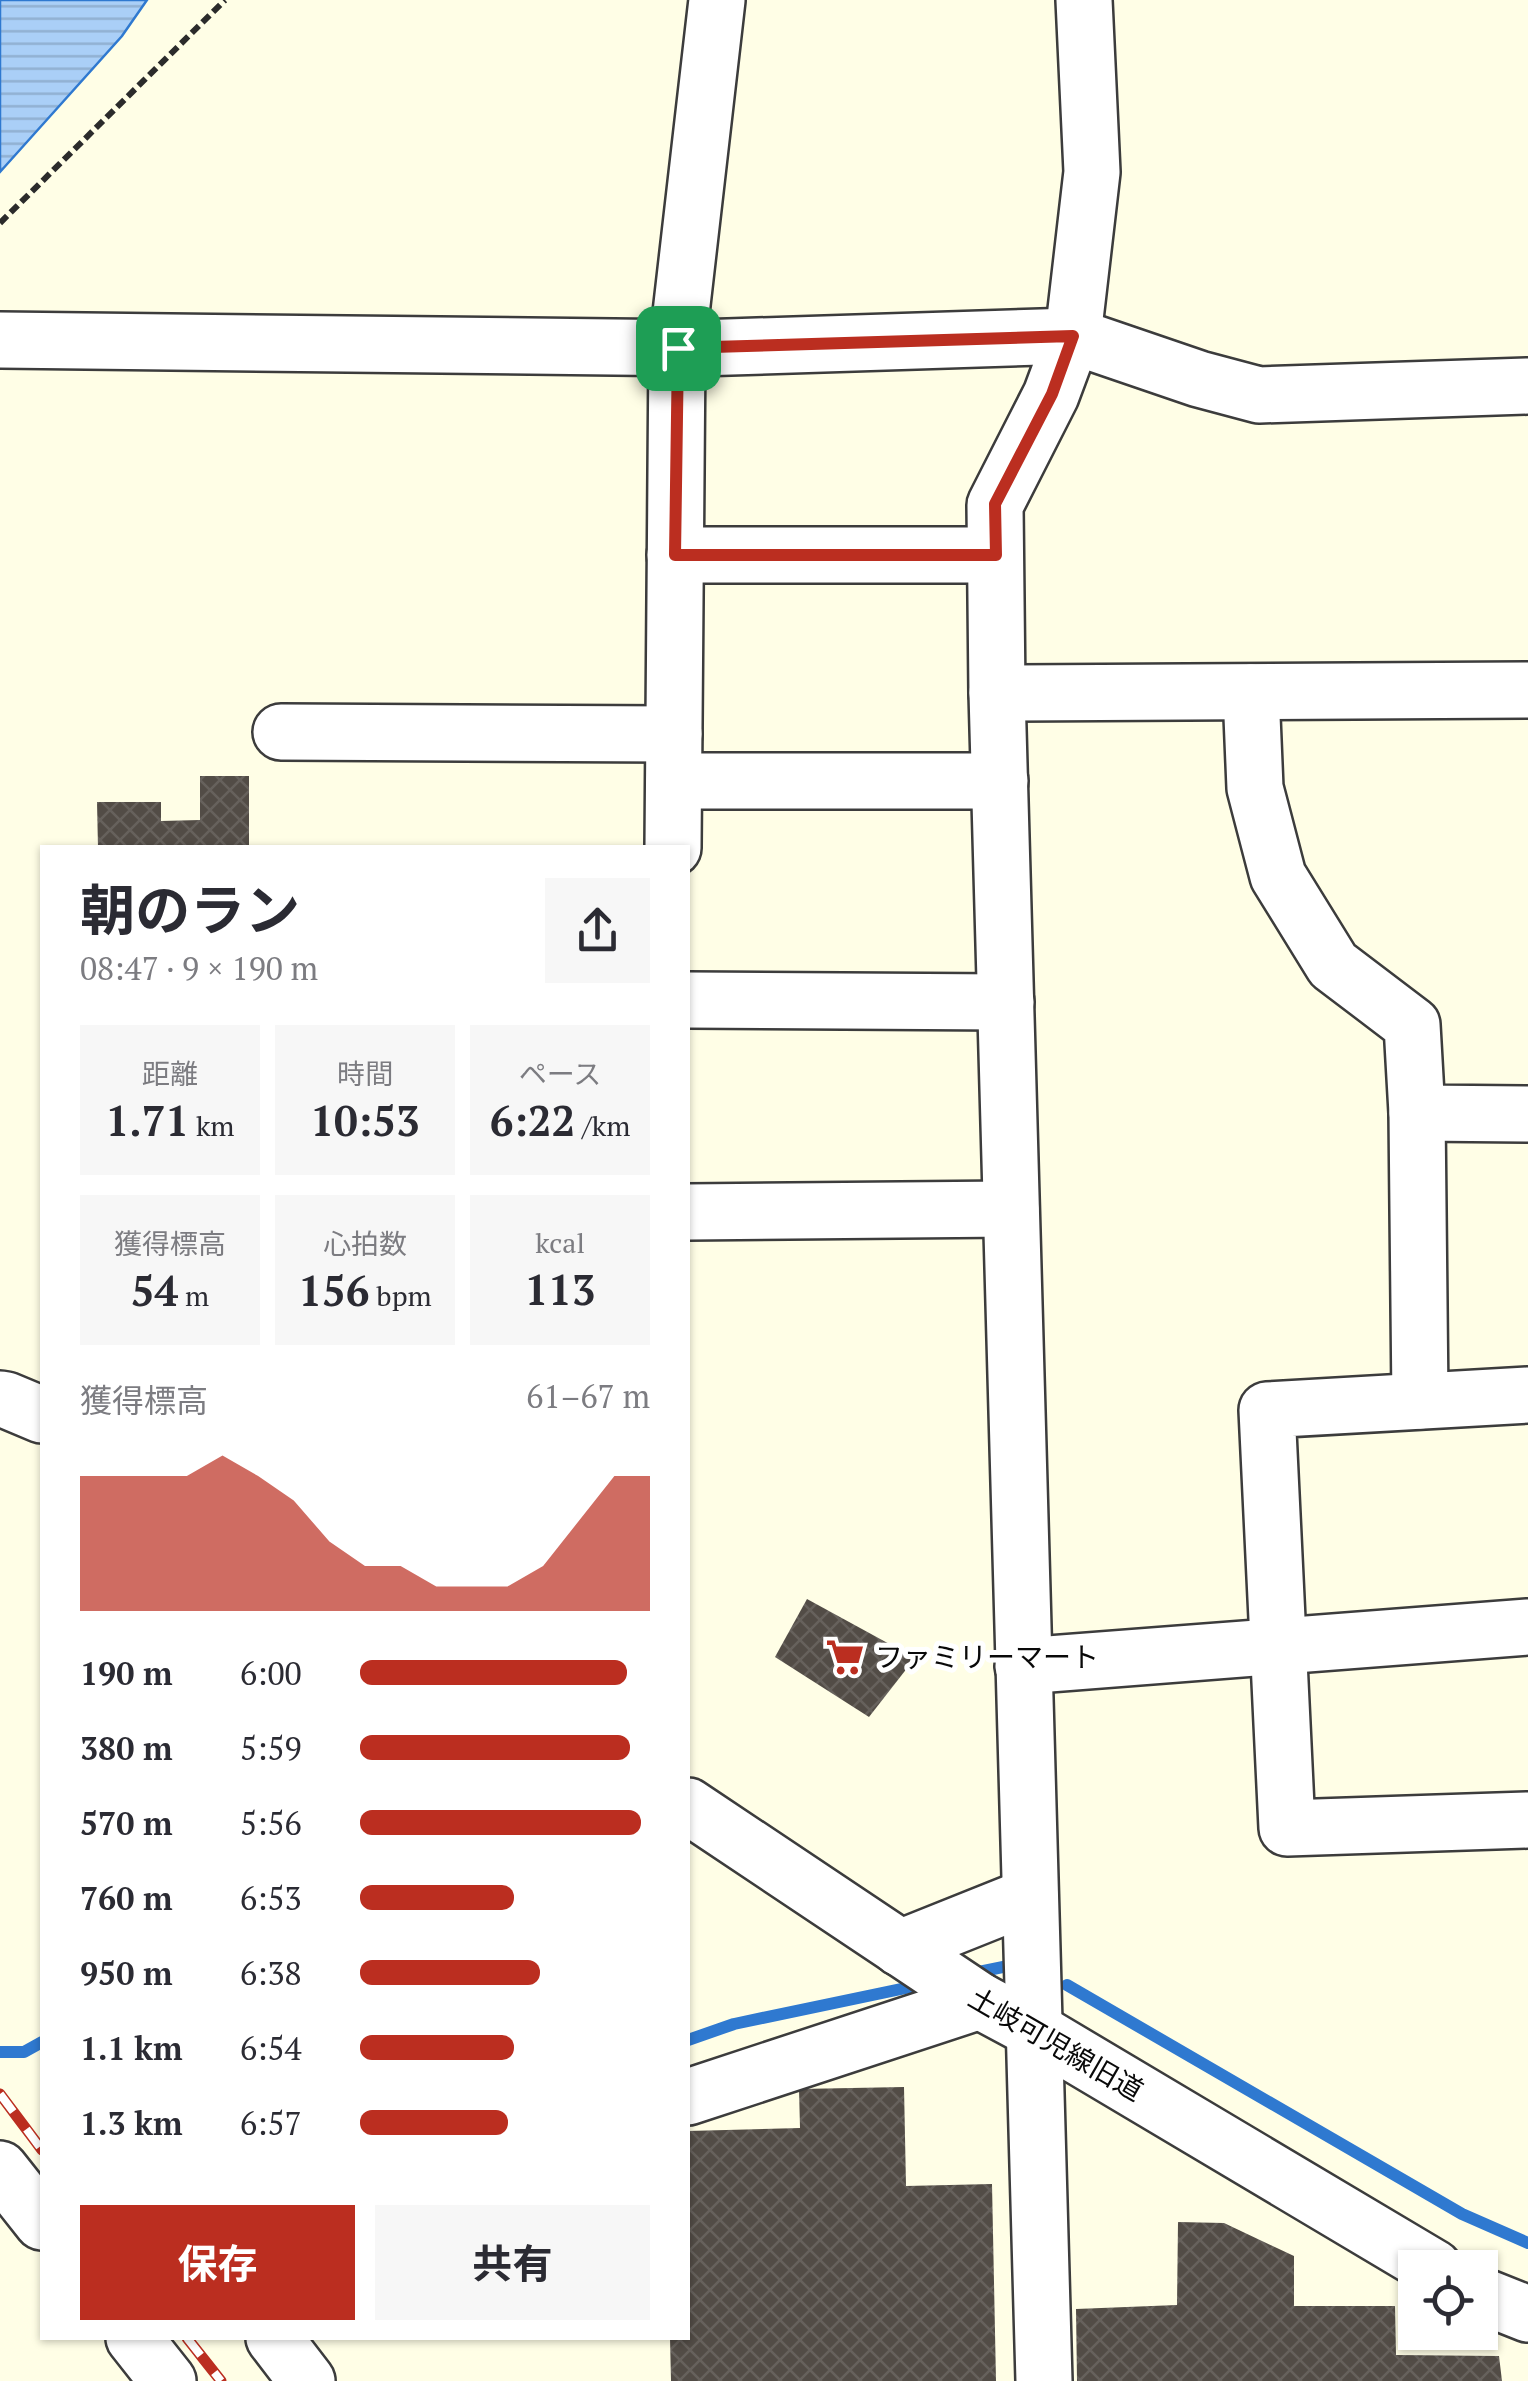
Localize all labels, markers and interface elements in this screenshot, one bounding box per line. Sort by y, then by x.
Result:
pin [636,306,721,391]
icon: arrive [651,321,706,376]
text: 朝のラン [80,873,300,946]
button: share [545,878,650,983]
text: 08:47 · 9 × 190 m [80,947,318,989]
text: 距離 [142,1055,198,1092]
text: 時間 [337,1055,393,1092]
text: ペース [519,1055,601,1092]
text: 1.71 [105,1092,189,1148]
text: 10:53 [310,1092,420,1148]
text: 6:22 [490,1092,575,1148]
text: km [189,1107,235,1144]
text: /km [575,1107,630,1144]
text: kcal [535,1224,585,1261]
text: 獲得標高 [114,1225,226,1262]
text: 心拍数 [323,1225,407,1262]
text: 113 [524,1261,596,1317]
text: 54 [131,1262,178,1318]
text: 156 [298,1262,370,1318]
text: m [178,1277,209,1314]
text: bpm [370,1277,432,1314]
text: 61–67 m [526,1375,650,1417]
text: 獲得標高 [80,1379,208,1421]
supermarket icon: ファミリーマート [824,1636,866,1678]
place label: ファミリーマート [875,1638,1099,1675]
text: 190 m [80,1652,172,1694]
text: 6:00 [240,1652,302,1694]
text: 380 m [80,1727,172,1769]
text: 5:59 [240,1727,302,1769]
text: 570 m [80,1802,172,1844]
text: 5:56 [240,1802,302,1844]
text: 760 m [80,1877,172,1919]
text: 6:53 [240,1877,302,1919]
text: 950 m [80,1952,172,1994]
text: 6:38 [240,1952,302,1994]
street label: 土岐可児線旧道 [962,1979,1150,2109]
text: 1.1 km [80,2027,183,2069]
text: 6:54 [240,2027,302,2069]
text: 1.3 km [80,2102,183,2144]
text: 6:57 [240,2102,302,2144]
button: 保存 [80,2205,355,2320]
button: 共有 [375,2205,650,2320]
map controls [1398,2250,1498,2350]
button: locate [1398,2250,1498,2350]

